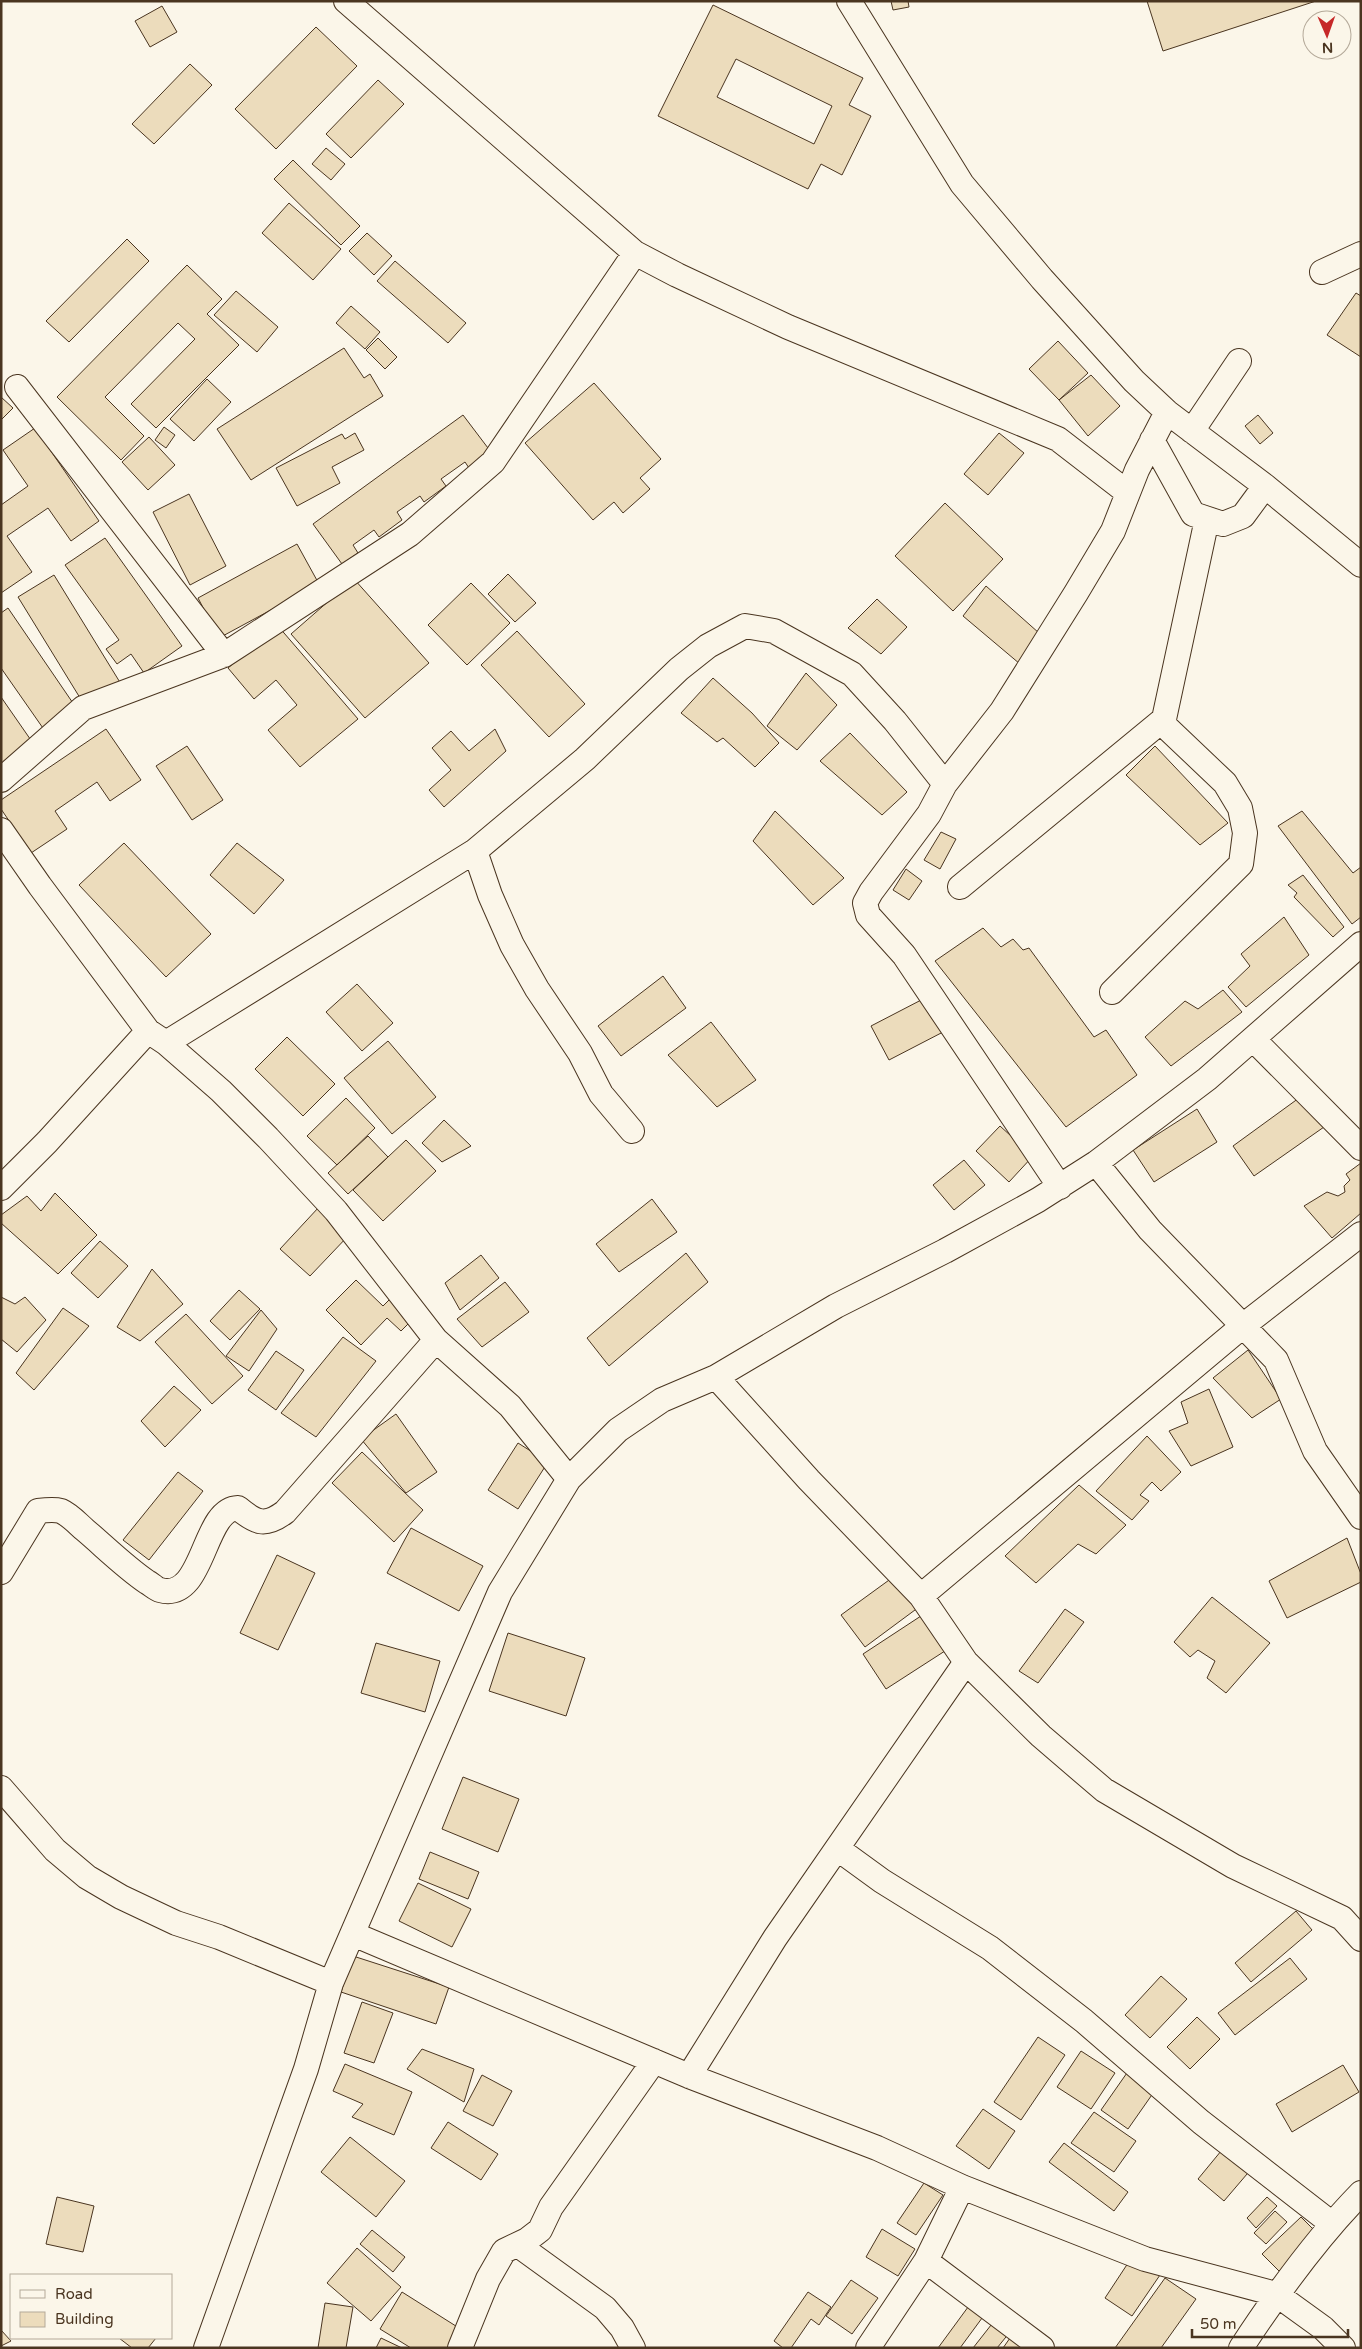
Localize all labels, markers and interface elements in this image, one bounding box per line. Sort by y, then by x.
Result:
north arrow [1302,10,1352,60]
text: N [1322,39,1333,56]
legend [10,2274,172,2339]
text: Road [55,2285,93,2303]
scale bar [1192,2306,1348,2338]
text: Building [55,2310,114,2328]
text: 50 m [1200,2315,1237,2333]

